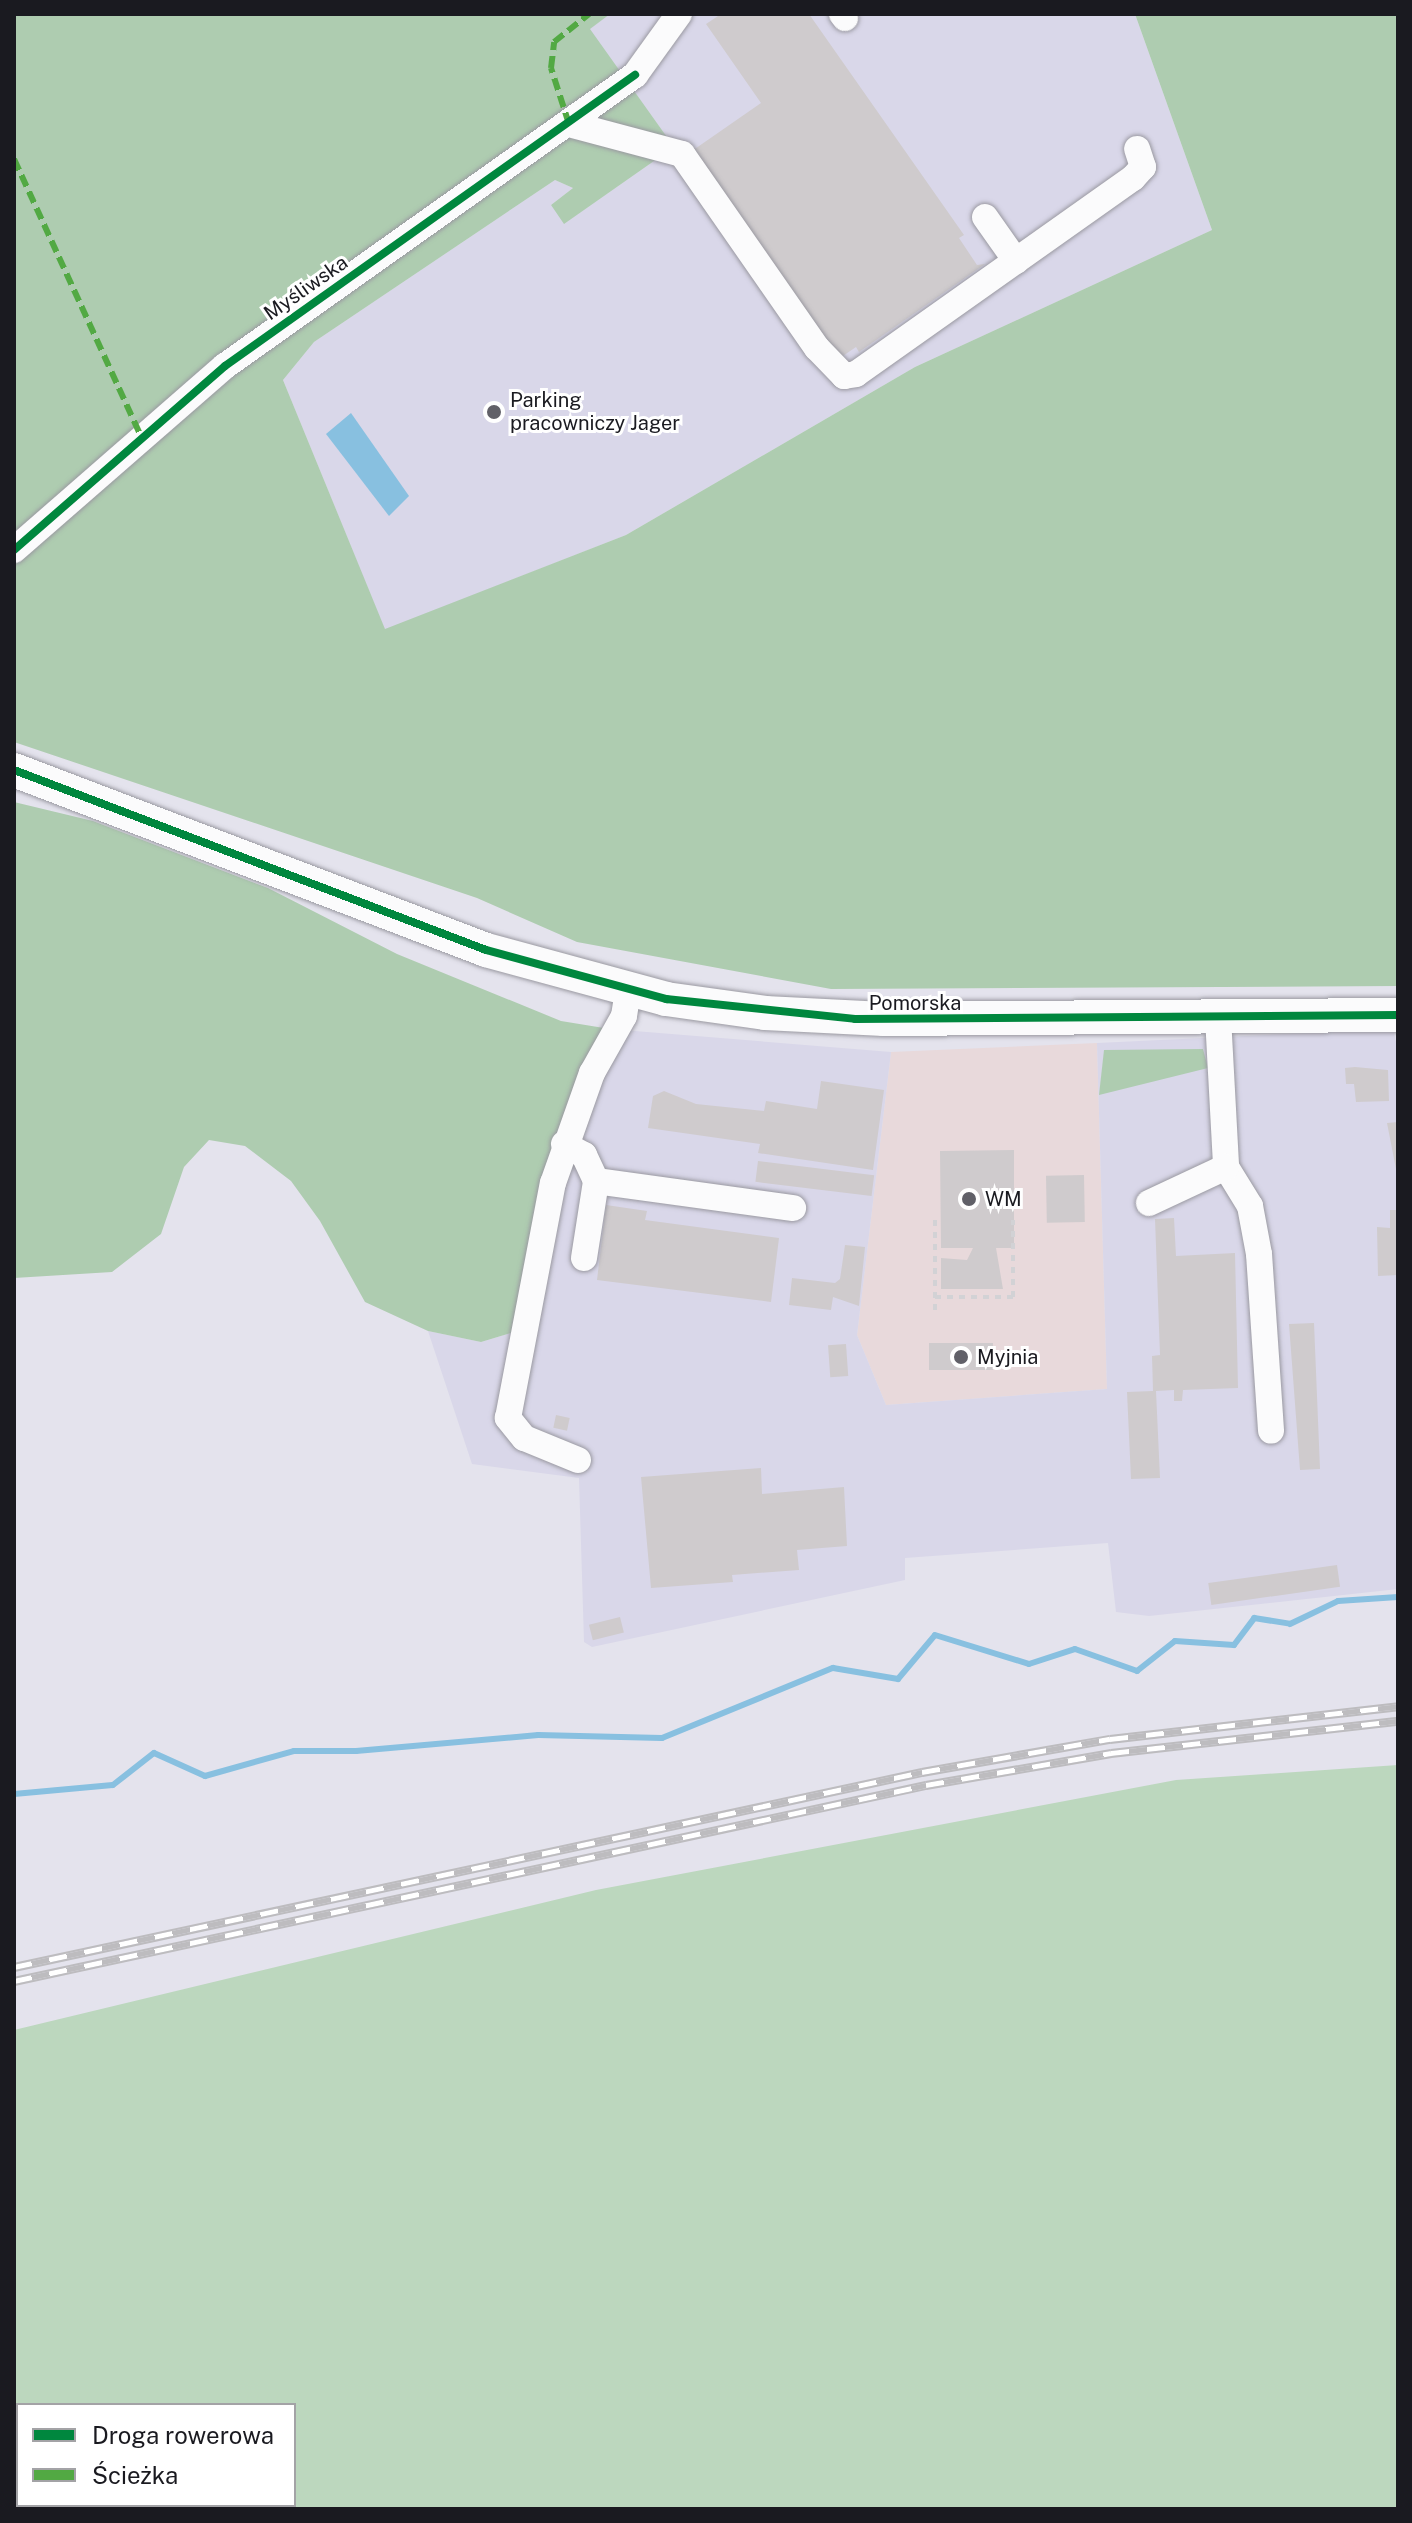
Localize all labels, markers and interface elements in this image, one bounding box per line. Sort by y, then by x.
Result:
street label: Myśliwska [259,250,353,326]
place label: Parking pracowniczy Jager [510,388,680,435]
marker: Parking pracowniczy Jager [485,403,503,421]
street label: Pomorska [869,991,961,1015]
place label: WM [985,1187,1022,1211]
marker: WM [960,1190,978,1208]
place label: Myjnia [977,1345,1038,1369]
marker: Myjnia [952,1348,970,1366]
legend [16,2403,296,2507]
text: Droga rowerowa [92,2421,274,2449]
text: Ścieżka [92,2461,178,2489]

